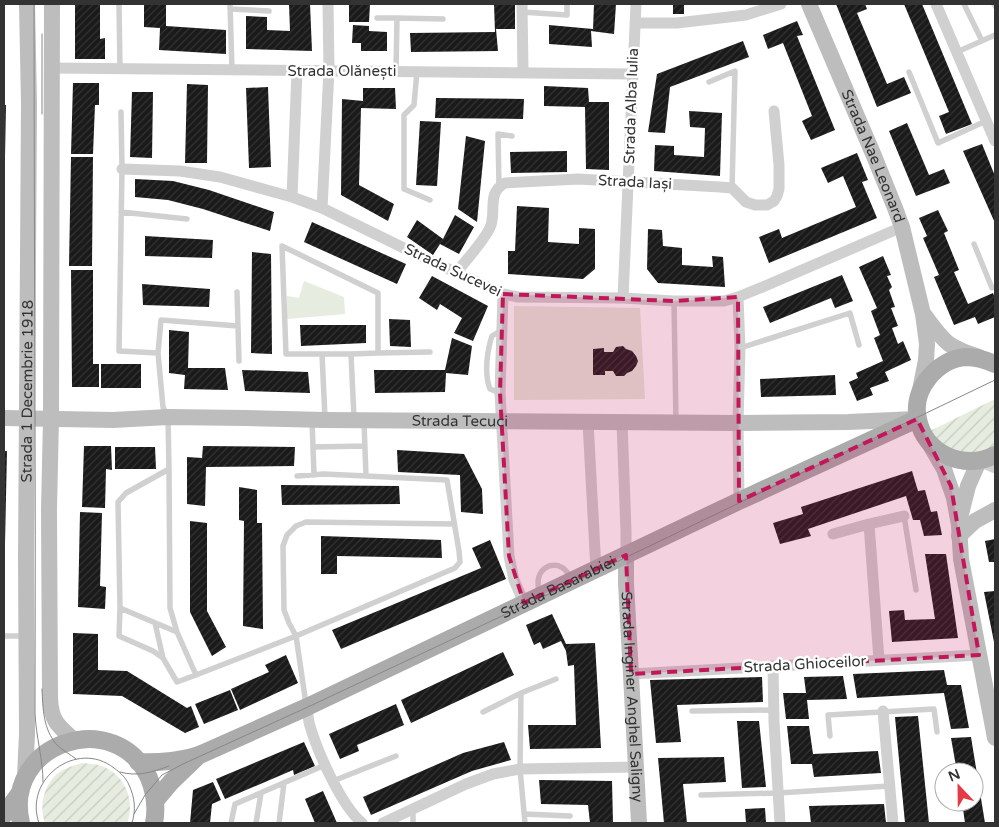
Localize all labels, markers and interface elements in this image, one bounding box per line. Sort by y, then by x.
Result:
street label: Strada Alba Iulia [620,48,642,164]
street label: Strada Olănești [287,62,397,80]
street label: Strada Nae Leonard [838,87,909,225]
street label: Strada Iași [597,171,673,193]
street label: Strada Sucevei [401,240,505,300]
street label: Strada 1 Decembrie 1918 [18,300,37,482]
street label: Strada Tecuci [412,412,508,430]
street label: Strada Basarabiei [498,552,618,622]
street label: Strada Inginer Anghel Saligny [617,591,647,803]
street label: Strada Ghioceilor [743,652,867,676]
north arrow [934,762,984,812]
text: N [946,765,963,785]

